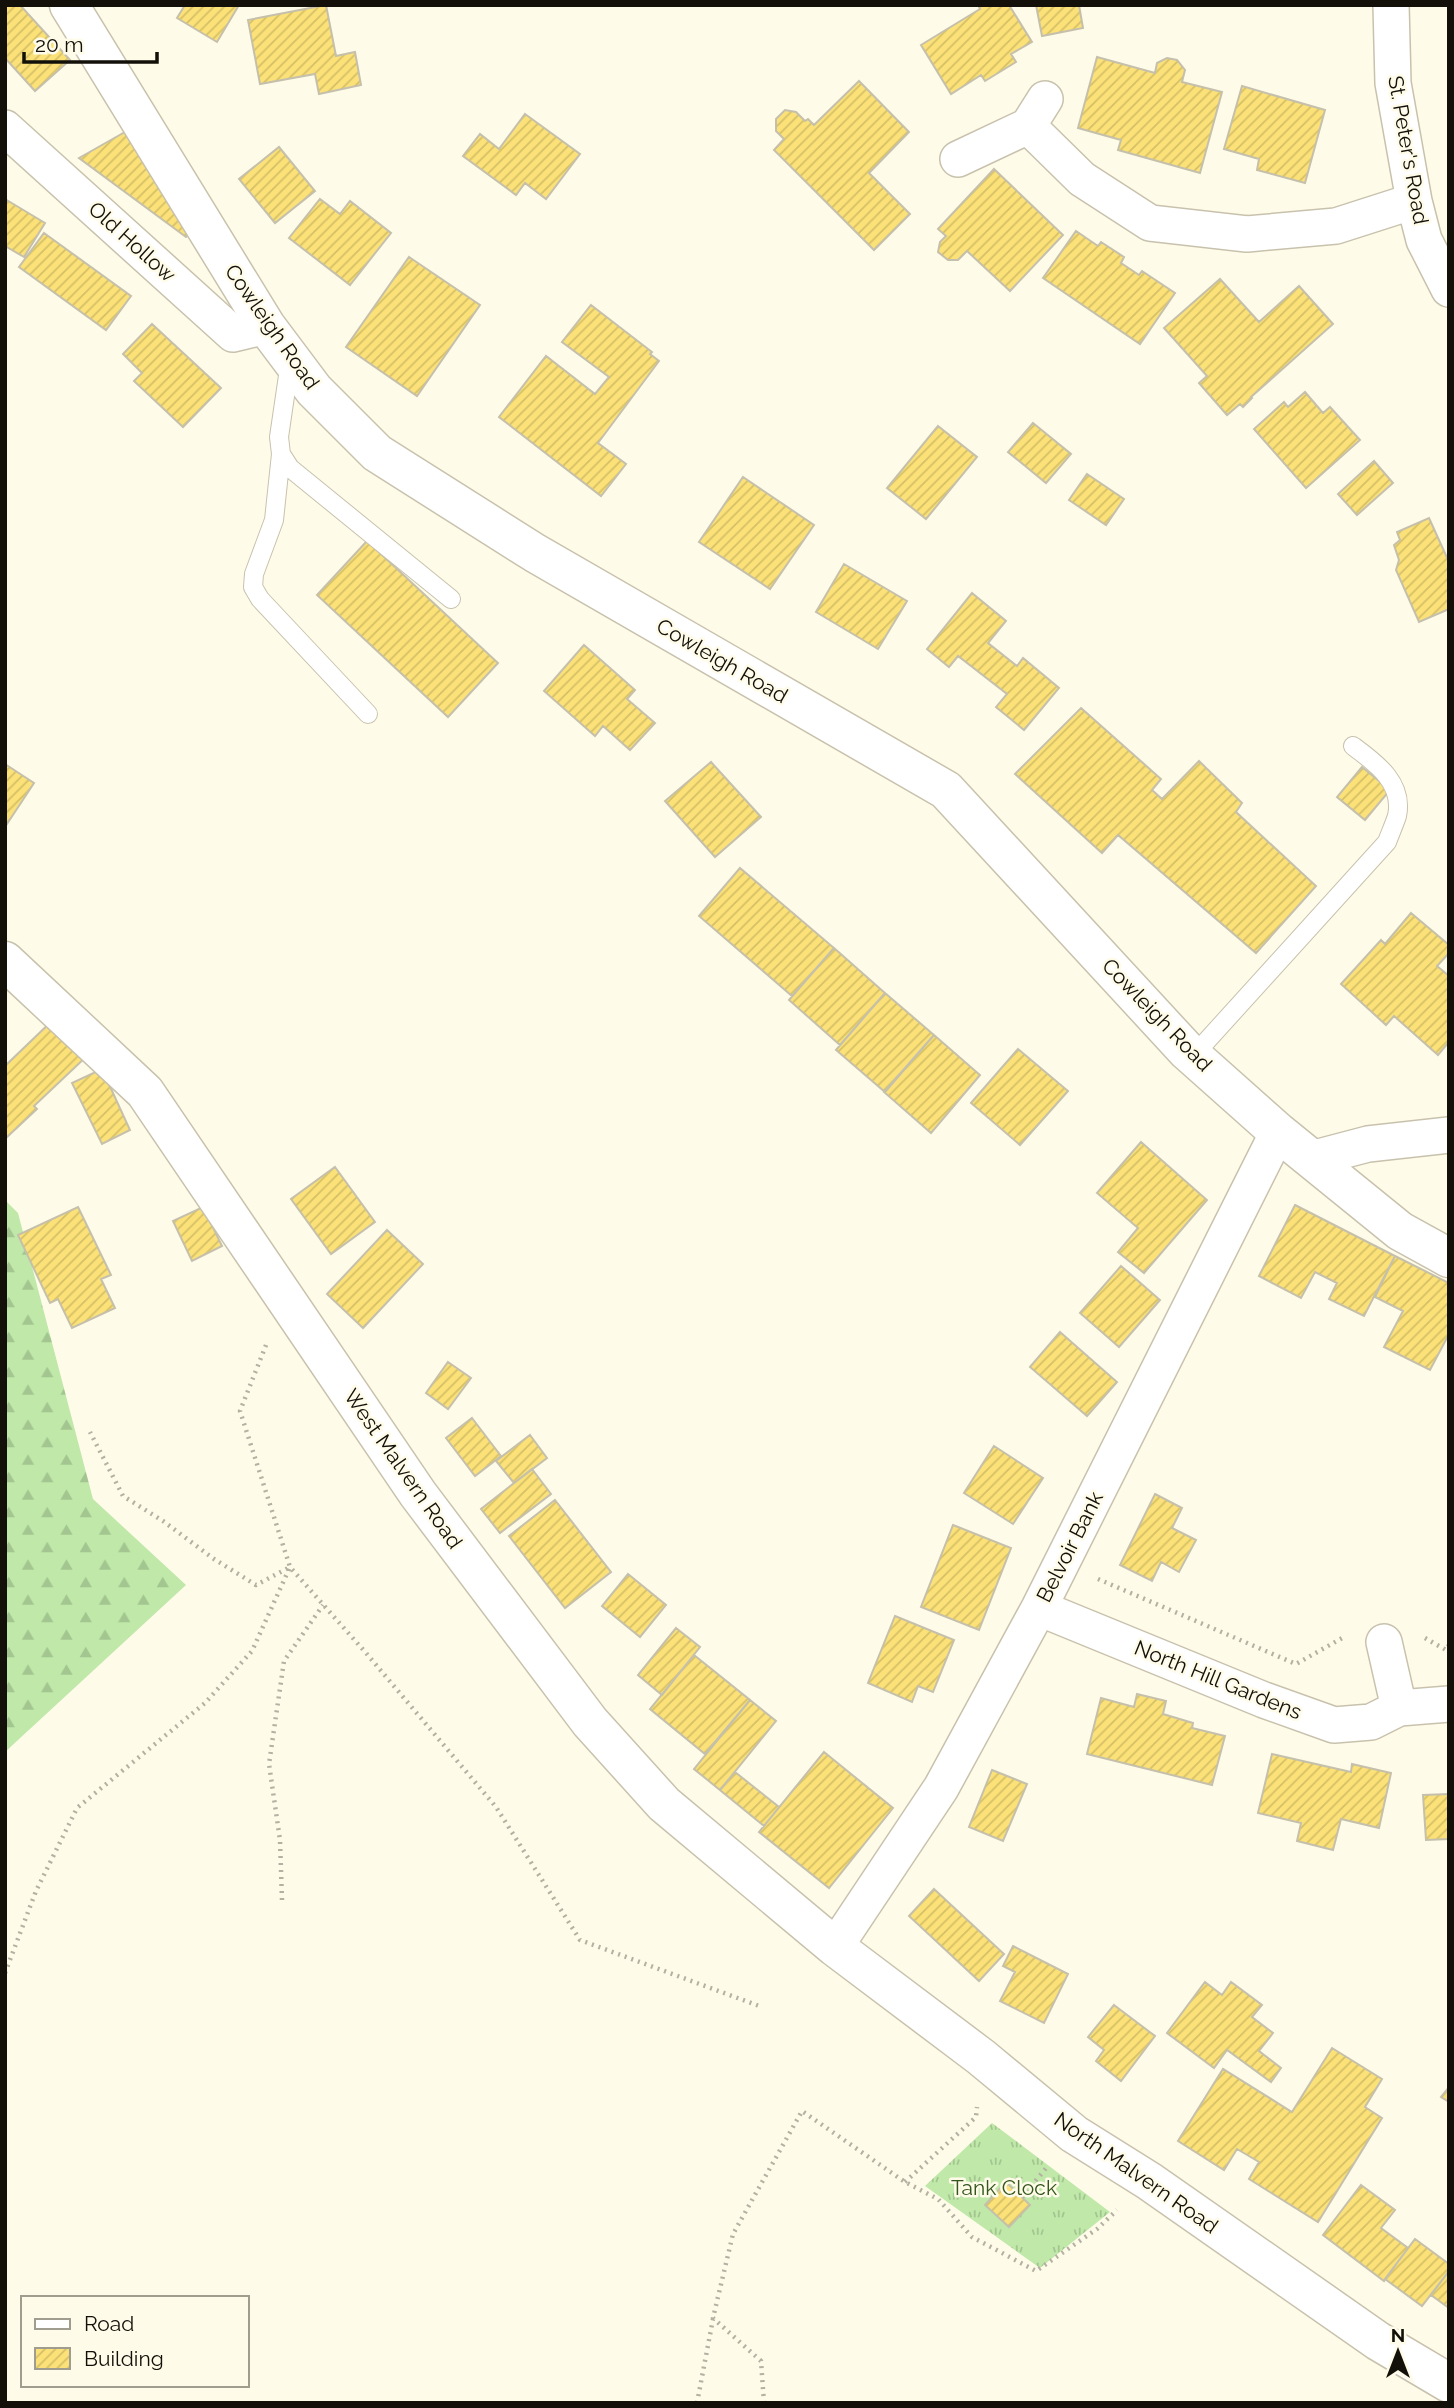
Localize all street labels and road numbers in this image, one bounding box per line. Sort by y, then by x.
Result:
street label: St. Peter's Road [1383,74,1434,226]
street label: Old Hollow [84,196,181,287]
street label: Cowleigh Road [220,259,325,394]
street label: Cowleigh Road [652,613,792,708]
street label: Cowleigh Road [1097,953,1217,1076]
street label: West Malvern Road [339,1384,468,1553]
street label: Belvoir Bank [1031,1487,1108,1606]
street label: North Hill Gardens [1131,1635,1305,1724]
street label: North Malvern Road [1050,2107,1223,2239]

